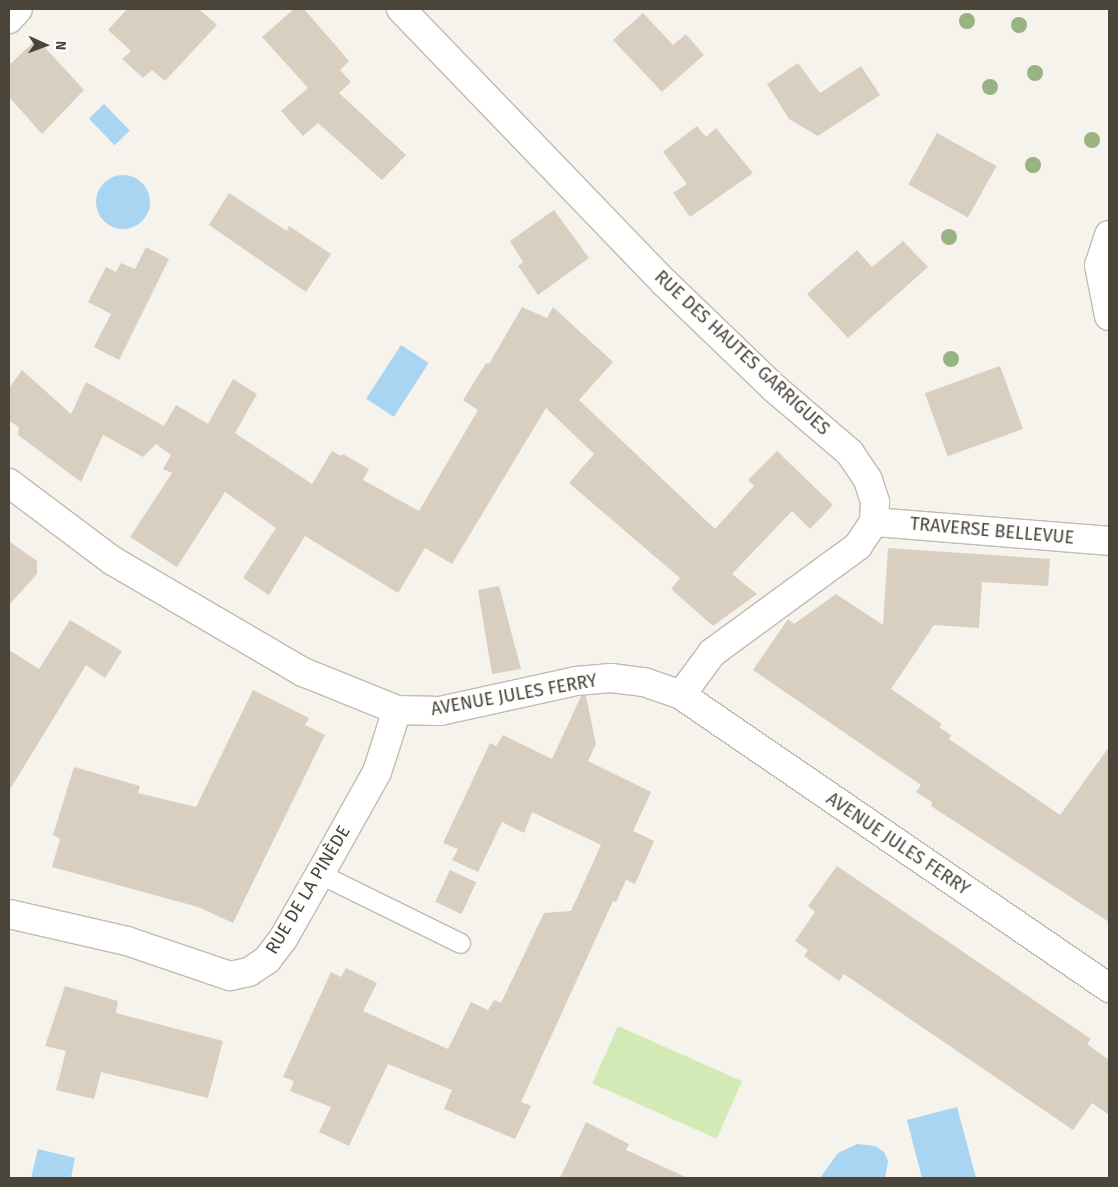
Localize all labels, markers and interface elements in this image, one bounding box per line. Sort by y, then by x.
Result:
north arrow [20,20,70,70]
text: N [52,41,69,50]
street label: RUE DES HAUTES GARRIGUES [650,266,834,440]
street label: TRAVERSE BELLEVUE [909,513,1075,549]
street label: AVENUE JULES FERRY [429,670,599,720]
street label: AVENUE JULES FERRY [822,788,974,900]
street label: RUE DE LA PINÈDE [261,822,355,958]

